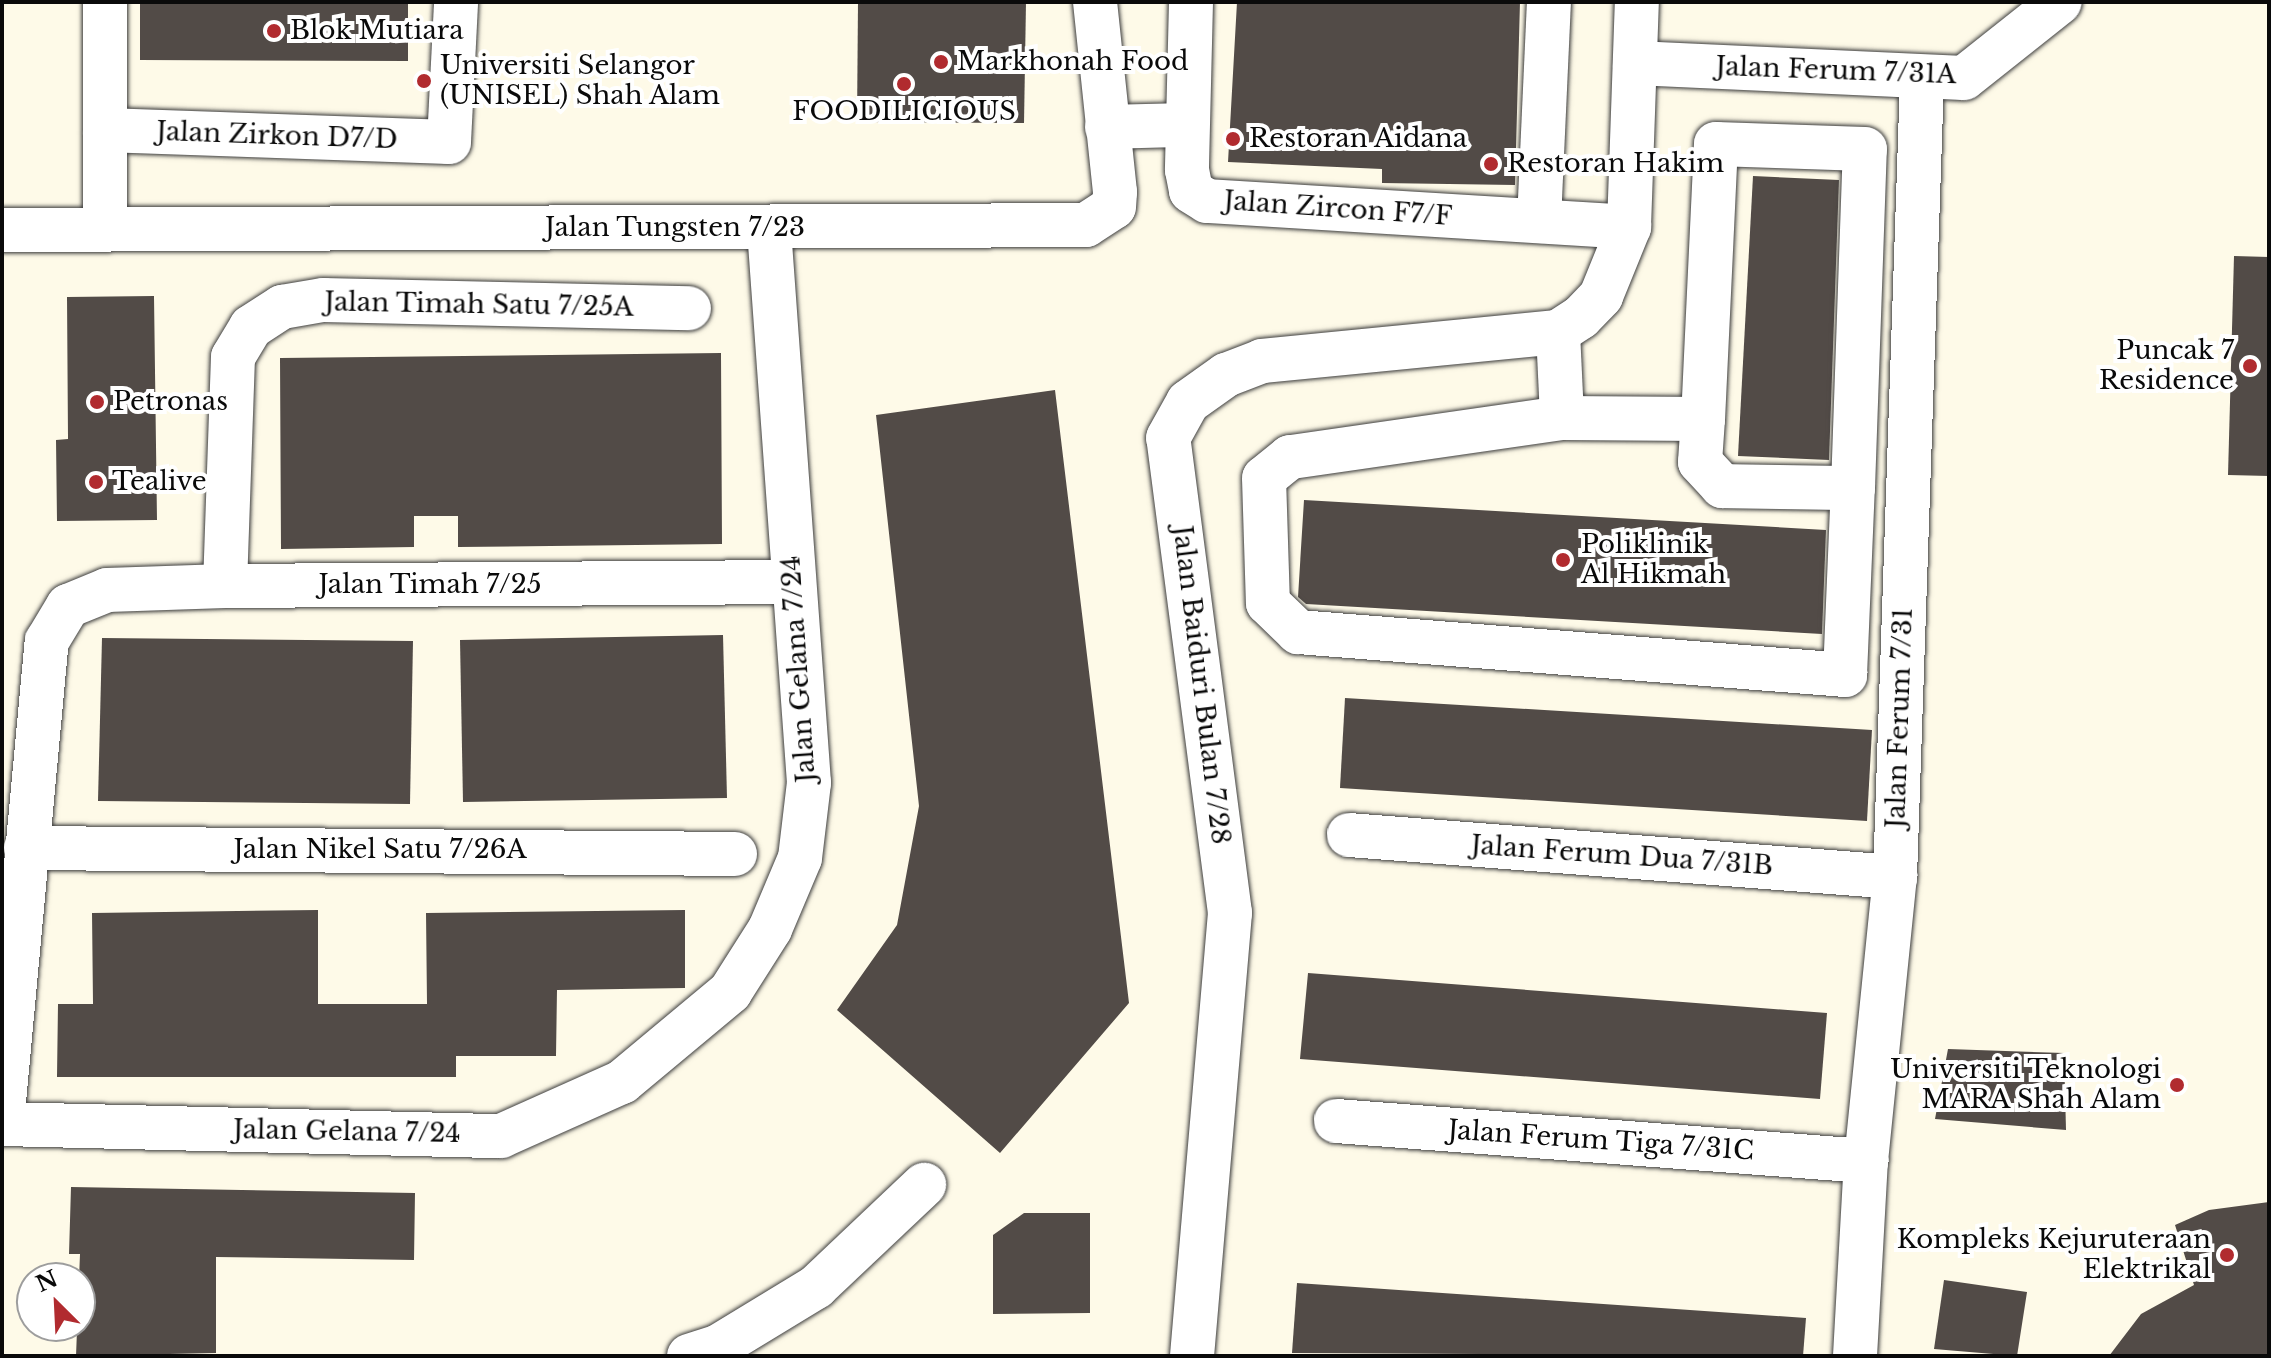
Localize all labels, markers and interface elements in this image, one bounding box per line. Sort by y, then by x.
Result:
place label: Blok Mutiara [290,15,464,47]
marker: Blok Mutiara [265,22,283,40]
place label: Markhonah Food [957,46,1189,78]
place label: Universiti Selangor (UNISEL) Shah Alam [440,50,721,112]
street label: Jalan Ferum 7/31A [1715,51,1957,91]
marker: Markhonah Food [932,53,950,71]
marker: Universiti Selangor (UNISEL) Shah Alam [415,72,433,90]
marker: FOODILICIOUS [895,75,913,93]
place label: FOODILICIOUS [792,96,1016,128]
street label: Jalan Zirkon D7/D [156,116,398,156]
place label: Restoran Aidana [1249,123,1468,155]
marker: Restoran Aidana [1224,130,1242,148]
place label: Restoran Hakim [1507,148,1724,180]
marker: Restoran Hakim [1482,155,1500,173]
street label: Jalan Zircon F7/F [1223,185,1453,233]
street label: Jalan Tungsten 7/23 [545,212,805,244]
street label: Jalan Timah Satu 7/25A [324,287,634,323]
place label: Puncak 7 Residence [2099,335,2234,396]
marker: Puncak 7 Residence [2241,357,2259,375]
place label: Petronas [113,386,228,418]
marker: Petronas [88,393,106,411]
place label: Tealive [112,466,207,498]
marker: Tealive [87,473,105,491]
street label: Jalan Baiduri Bulan 7/28 [1166,524,1236,846]
place label: Poliklinik Al Hikmah [1581,529,1726,590]
marker: Poliklinik Al Hikmah [1552,549,1574,571]
street label: Jalan Gelana 7/24 [775,554,823,784]
street label: Jalan Timah 7/25 [318,569,542,601]
street label: Jalan Ferum 7/31 [1881,607,1919,829]
street label: Jalan Ferum Dua 7/31B [1470,830,1774,882]
street label: Jalan Nikel Satu 7/26A [233,834,527,866]
place label: Universiti Teknologi MARA Shah Alam [1890,1054,2161,1116]
marker: Universiti Teknologi MARA Shah Alam [2168,1076,2186,1094]
street label: Jalan Gelana 7/24 [233,1114,461,1150]
street label: Jalan Ferum Tiga 7/31C [1446,1115,1756,1167]
place label: Kompleks Kejuruteraan Elektrikal [1897,1224,2211,1286]
marker: Kompleks Kejuruteraan Elektrikal [2218,1246,2236,1264]
north arrow [16,1262,96,1342]
text: N [32,1265,62,1298]

